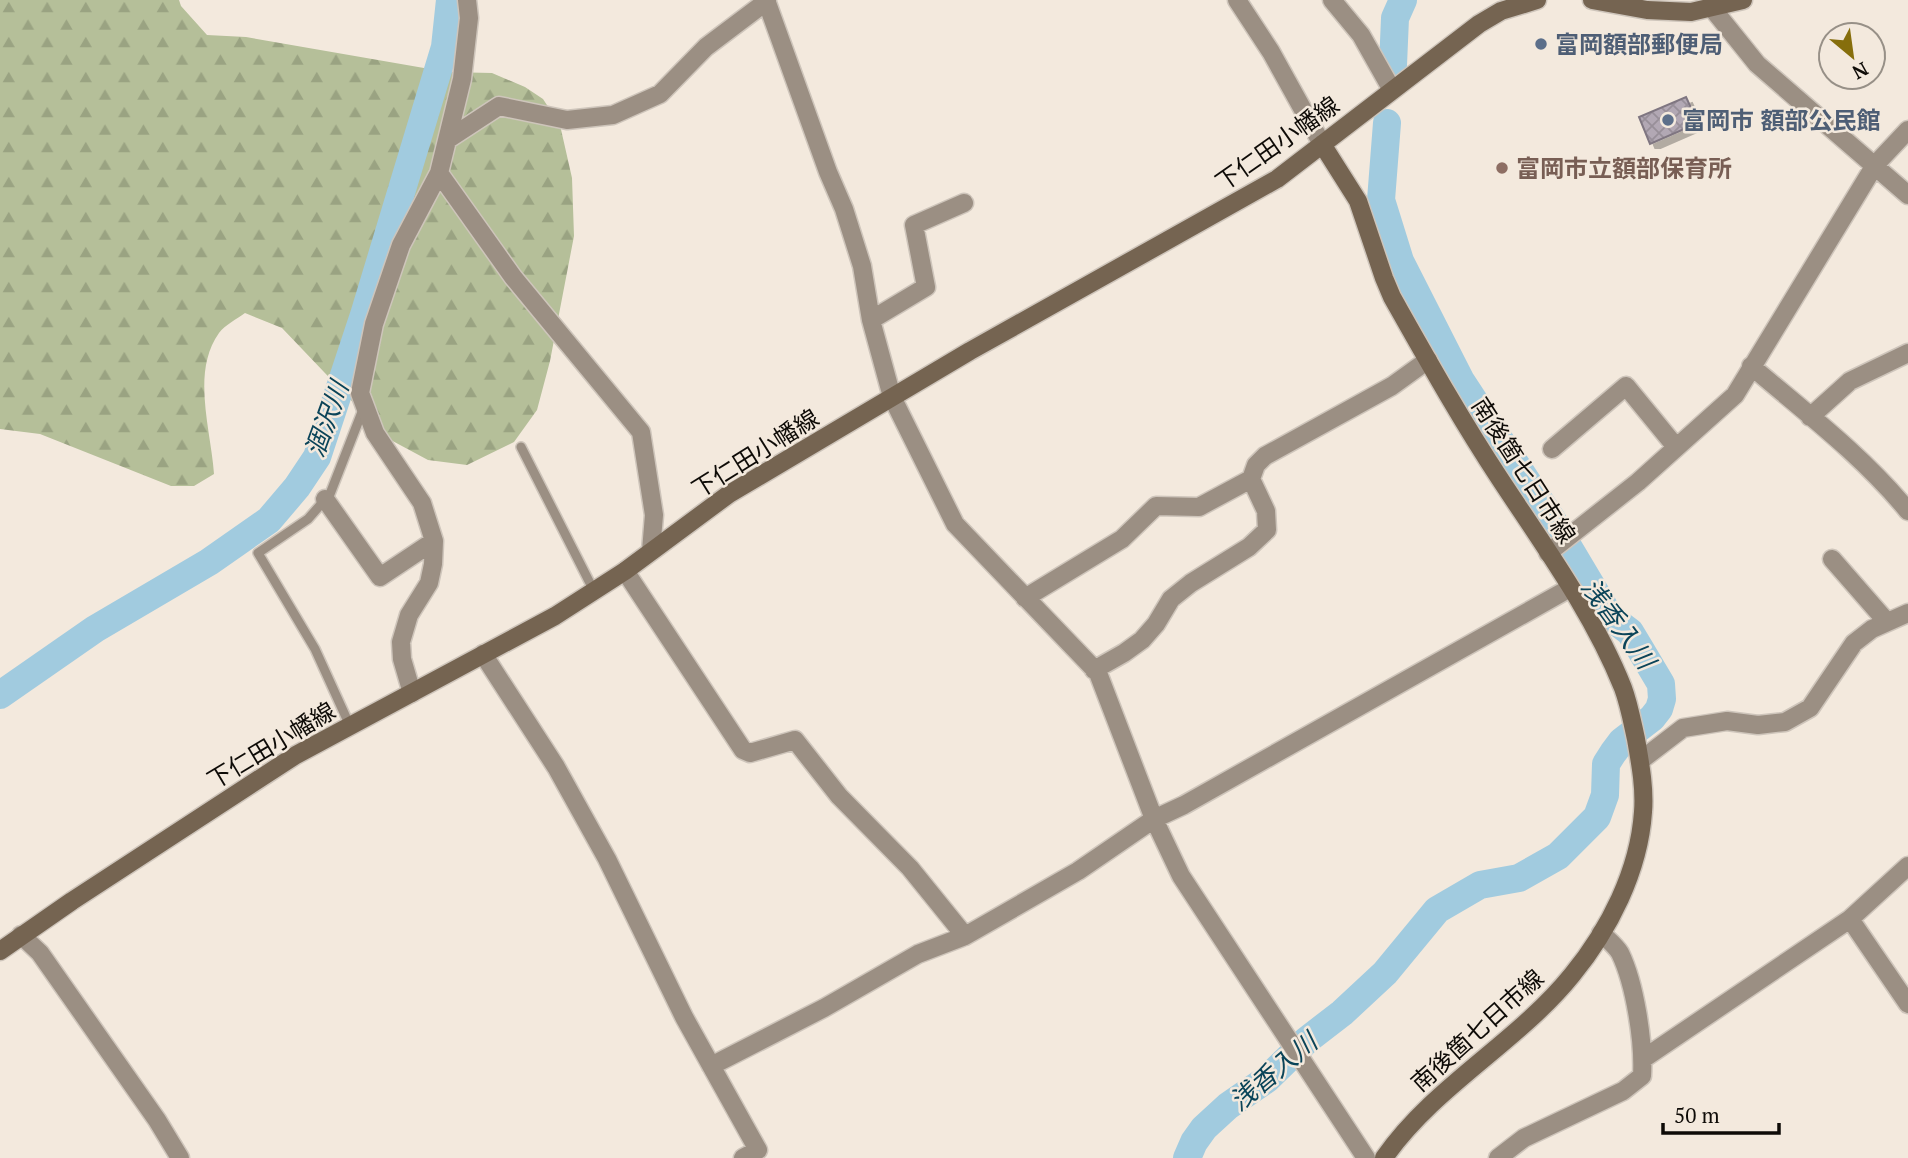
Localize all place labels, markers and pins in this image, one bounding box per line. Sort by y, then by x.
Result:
place label: 富岡額部郵便局 [1555,28,1723,60]
marker: 富岡額部郵便局 [1533,36,1549,52]
place label: 富岡市 額部公民館 [1682,104,1880,136]
marker: 富岡市 額部公民館 [1660,112,1676,128]
place label: 富岡市立額部保育所 [1516,152,1732,184]
marker: 富岡市立額部保育所 [1494,160,1510,176]

